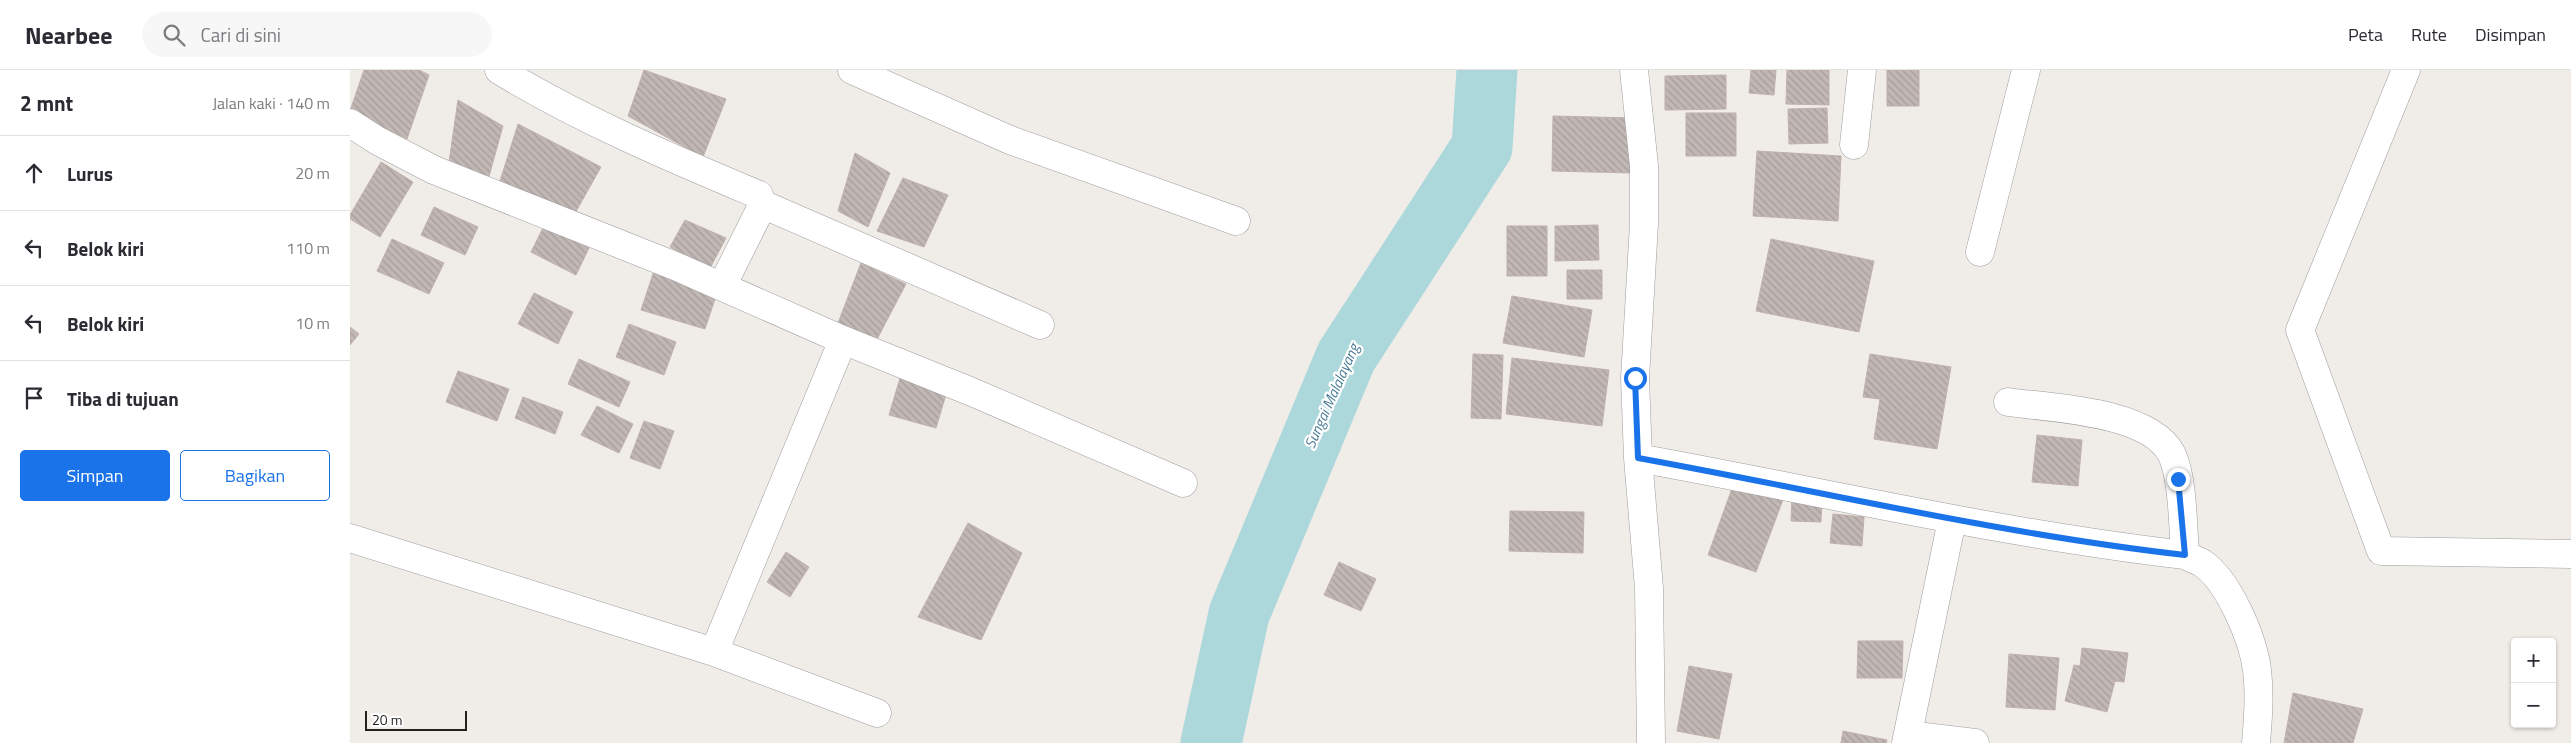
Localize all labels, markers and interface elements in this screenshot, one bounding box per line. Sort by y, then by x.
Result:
search box [142,12,492,57]
text: Nearbee [25,17,112,53]
text: Cari di sini [200,20,281,49]
icon: search [160,21,188,49]
text: Peta [2348,21,2383,48]
text: Rute [2411,21,2447,48]
text: Disimpan [2475,21,2546,48]
text: 2 mnt [20,87,73,119]
text: Jalan kaki · 140 m [212,91,330,115]
icon: ahead [20,159,48,187]
text: Lurus [67,159,113,188]
text: 20 m [295,161,330,185]
icon: left [20,234,48,262]
text: Belok kiri [67,234,144,263]
text: 110 m [286,236,330,260]
icon: left [20,309,48,337]
text: Belok kiri [67,309,144,338]
text: 10 m [295,311,330,335]
water label: Sungai Malalayang [1298,338,1366,452]
route start [1624,367,1647,390]
icon: arrive [20,384,48,412]
text: Tiba di tujuan [67,384,179,413]
button: Simpan [20,450,170,501]
button: Bagikan [180,450,330,501]
route end [2167,468,2190,491]
map controls [2511,638,2556,728]
button: + [2511,638,2556,683]
button: − [2511,683,2556,728]
scale bar [365,708,468,731]
text: 20 m [372,709,402,730]

